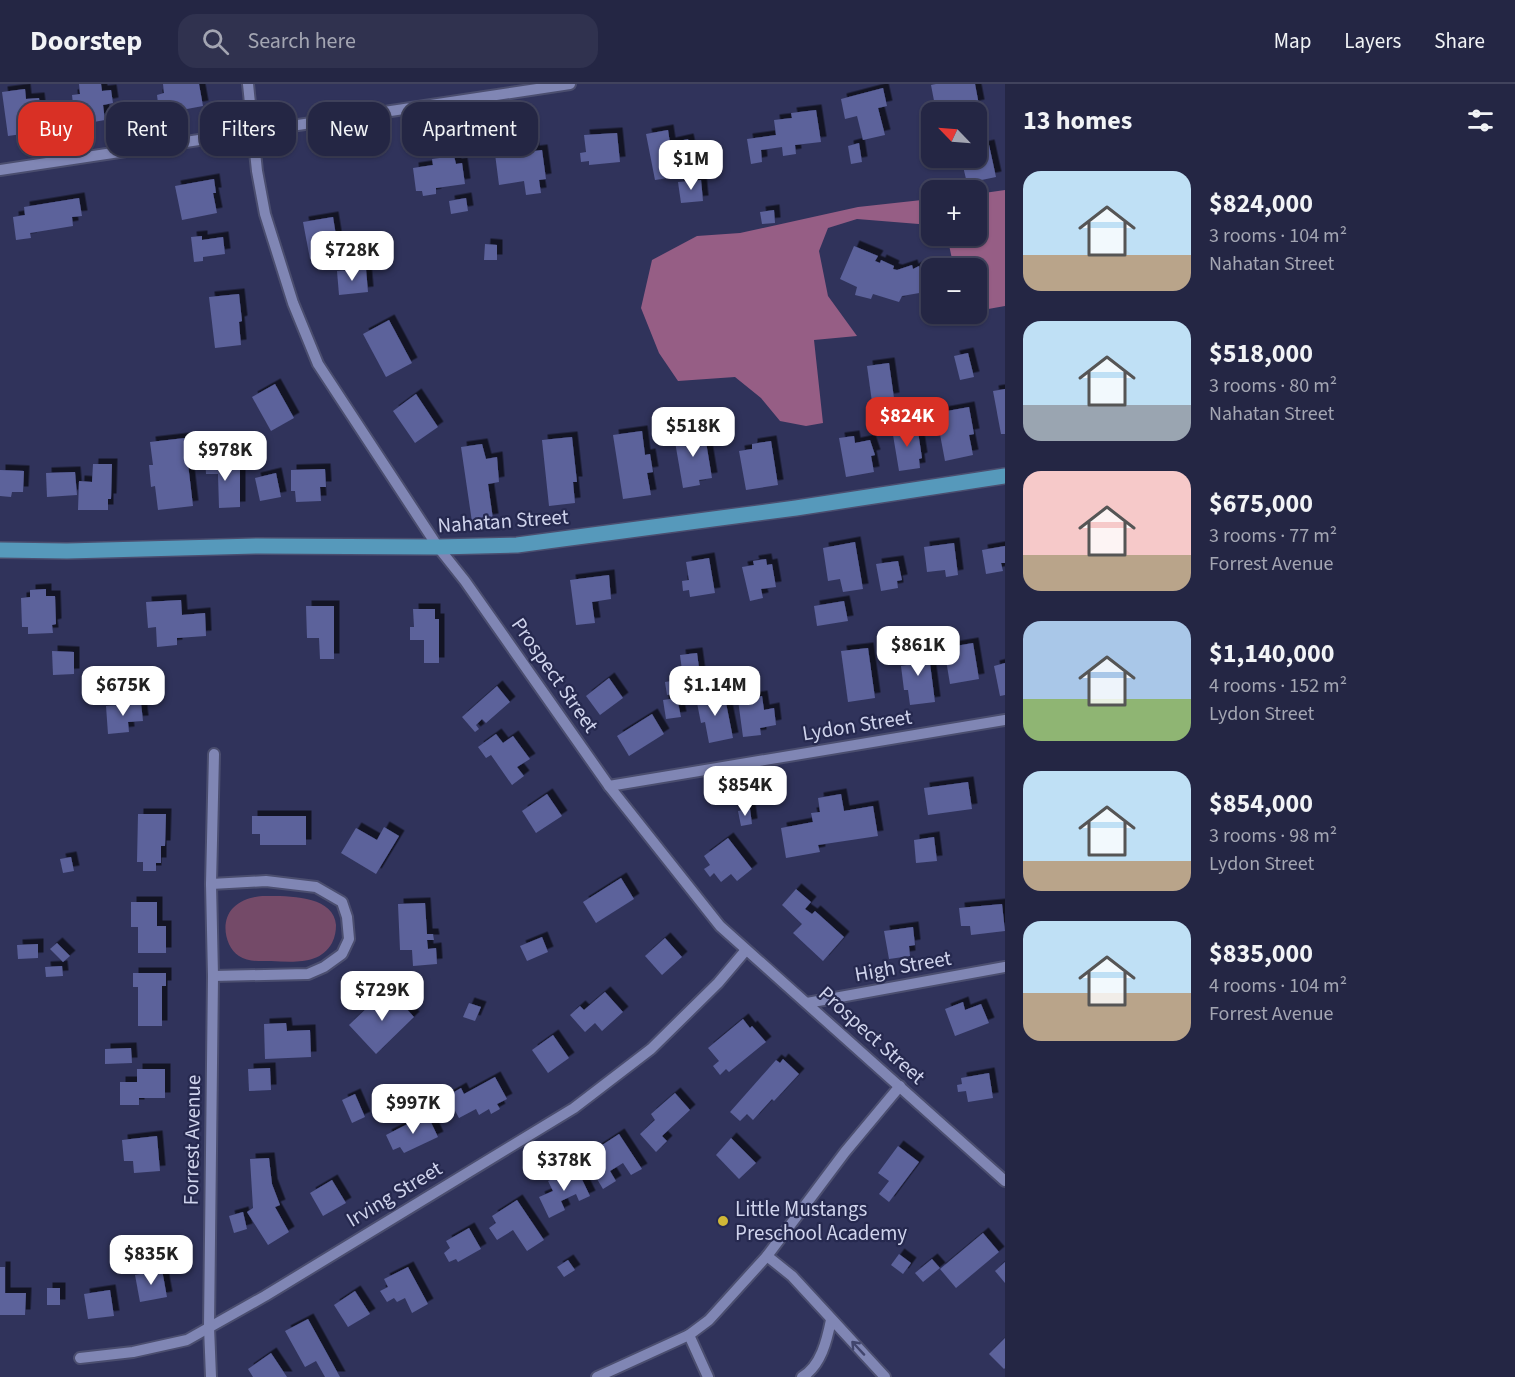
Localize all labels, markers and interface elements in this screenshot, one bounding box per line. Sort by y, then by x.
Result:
search box [178,14,598,68]
text: Doorstep [30,21,142,61]
icon: search [199,25,232,58]
text: Search here [247,25,356,57]
text: Map [1274,26,1311,56]
text: Layers [1344,26,1401,56]
text: Share [1434,26,1485,56]
chip: Buy [18,102,94,156]
chip: Rent [106,102,188,156]
chip: Filters [200,102,296,156]
chip: New [308,102,390,156]
chip: Apartment [402,102,538,156]
north arrow [921,102,987,168]
map controls [921,102,987,324]
text: 13 homes [1023,102,1132,139]
icon: filters [1464,104,1497,137]
pin: $1M [662,140,720,191]
text: $1M [673,145,709,173]
button: + [921,180,987,246]
text: $824,000 [1209,185,1313,222]
icon: home [1071,195,1143,267]
text: 3 rooms · 104 m² [1209,222,1347,250]
pin: $728K [310,231,394,282]
text: $728K [325,236,379,264]
text: Nahatan Street [1209,250,1334,278]
button: − [921,258,987,324]
text: $518,000 [1209,335,1313,372]
icon: home [1071,345,1143,417]
text: 3 rooms · 80 m² [1209,372,1337,400]
pin: $824K [865,397,949,448]
text: Nahatan Street [1209,400,1334,428]
text: $824K [880,402,934,430]
pin: $518K [651,407,735,458]
text: $518K [666,412,720,440]
pin: $978K [183,431,267,482]
text: $978K [198,436,252,464]
text: $675,000 [1209,485,1313,522]
icon: home [1071,495,1143,567]
street label: Nahatan Street [436,501,570,541]
text: 3 rooms · 77 m² [1209,522,1337,550]
text: Forrest Avenue [1209,550,1333,578]
street label: Prospect Street [504,611,606,739]
pin: $861K [876,626,960,677]
text: $861K [891,631,945,659]
text: $1,140,000 [1209,635,1334,672]
icon: home [1071,645,1143,717]
pin: $675K [81,666,165,717]
pin: $1.14M [666,666,764,717]
text: $675K [96,671,150,699]
text: $1.14M [683,671,747,699]
text: 4 rooms · 152 m² [1209,672,1347,700]
text: Lydon Street [1209,700,1314,728]
street label: Lydon Street [800,702,914,748]
pin: $854K [703,766,787,817]
text: $854K [718,771,772,799]
text: $854,000 [1209,785,1313,822]
icon: home [1071,795,1143,867]
text: 3 rooms · 98 m² [1209,822,1337,850]
text: Lydon Street [1209,850,1314,878]
text: $835,000 [1209,935,1313,972]
street label: High Street [852,943,954,989]
icon: home [1071,945,1143,1017]
pin: $729K [340,971,424,1022]
text: 4 rooms · 104 m² [1209,972,1347,1000]
text: $729K [355,976,409,1004]
street label: Prospect Street [812,979,932,1091]
text: Forrest Avenue [1209,1000,1333,1028]
street label: Forrest Avenue [176,1074,208,1206]
pin: $997K [371,1084,455,1135]
text: $997K [386,1089,440,1117]
pin: $378K [522,1141,606,1192]
text: $378K [537,1146,591,1174]
street label: Irving Street [340,1154,448,1234]
place label: Little Mustangs Preschool Academy [735,1194,907,1248]
marker: Little Mustangs Preschool Academy [716,1214,730,1228]
pin: $835K [109,1235,193,1286]
text: $835K [124,1240,178,1268]
one-way arrow [851,1341,865,1356]

